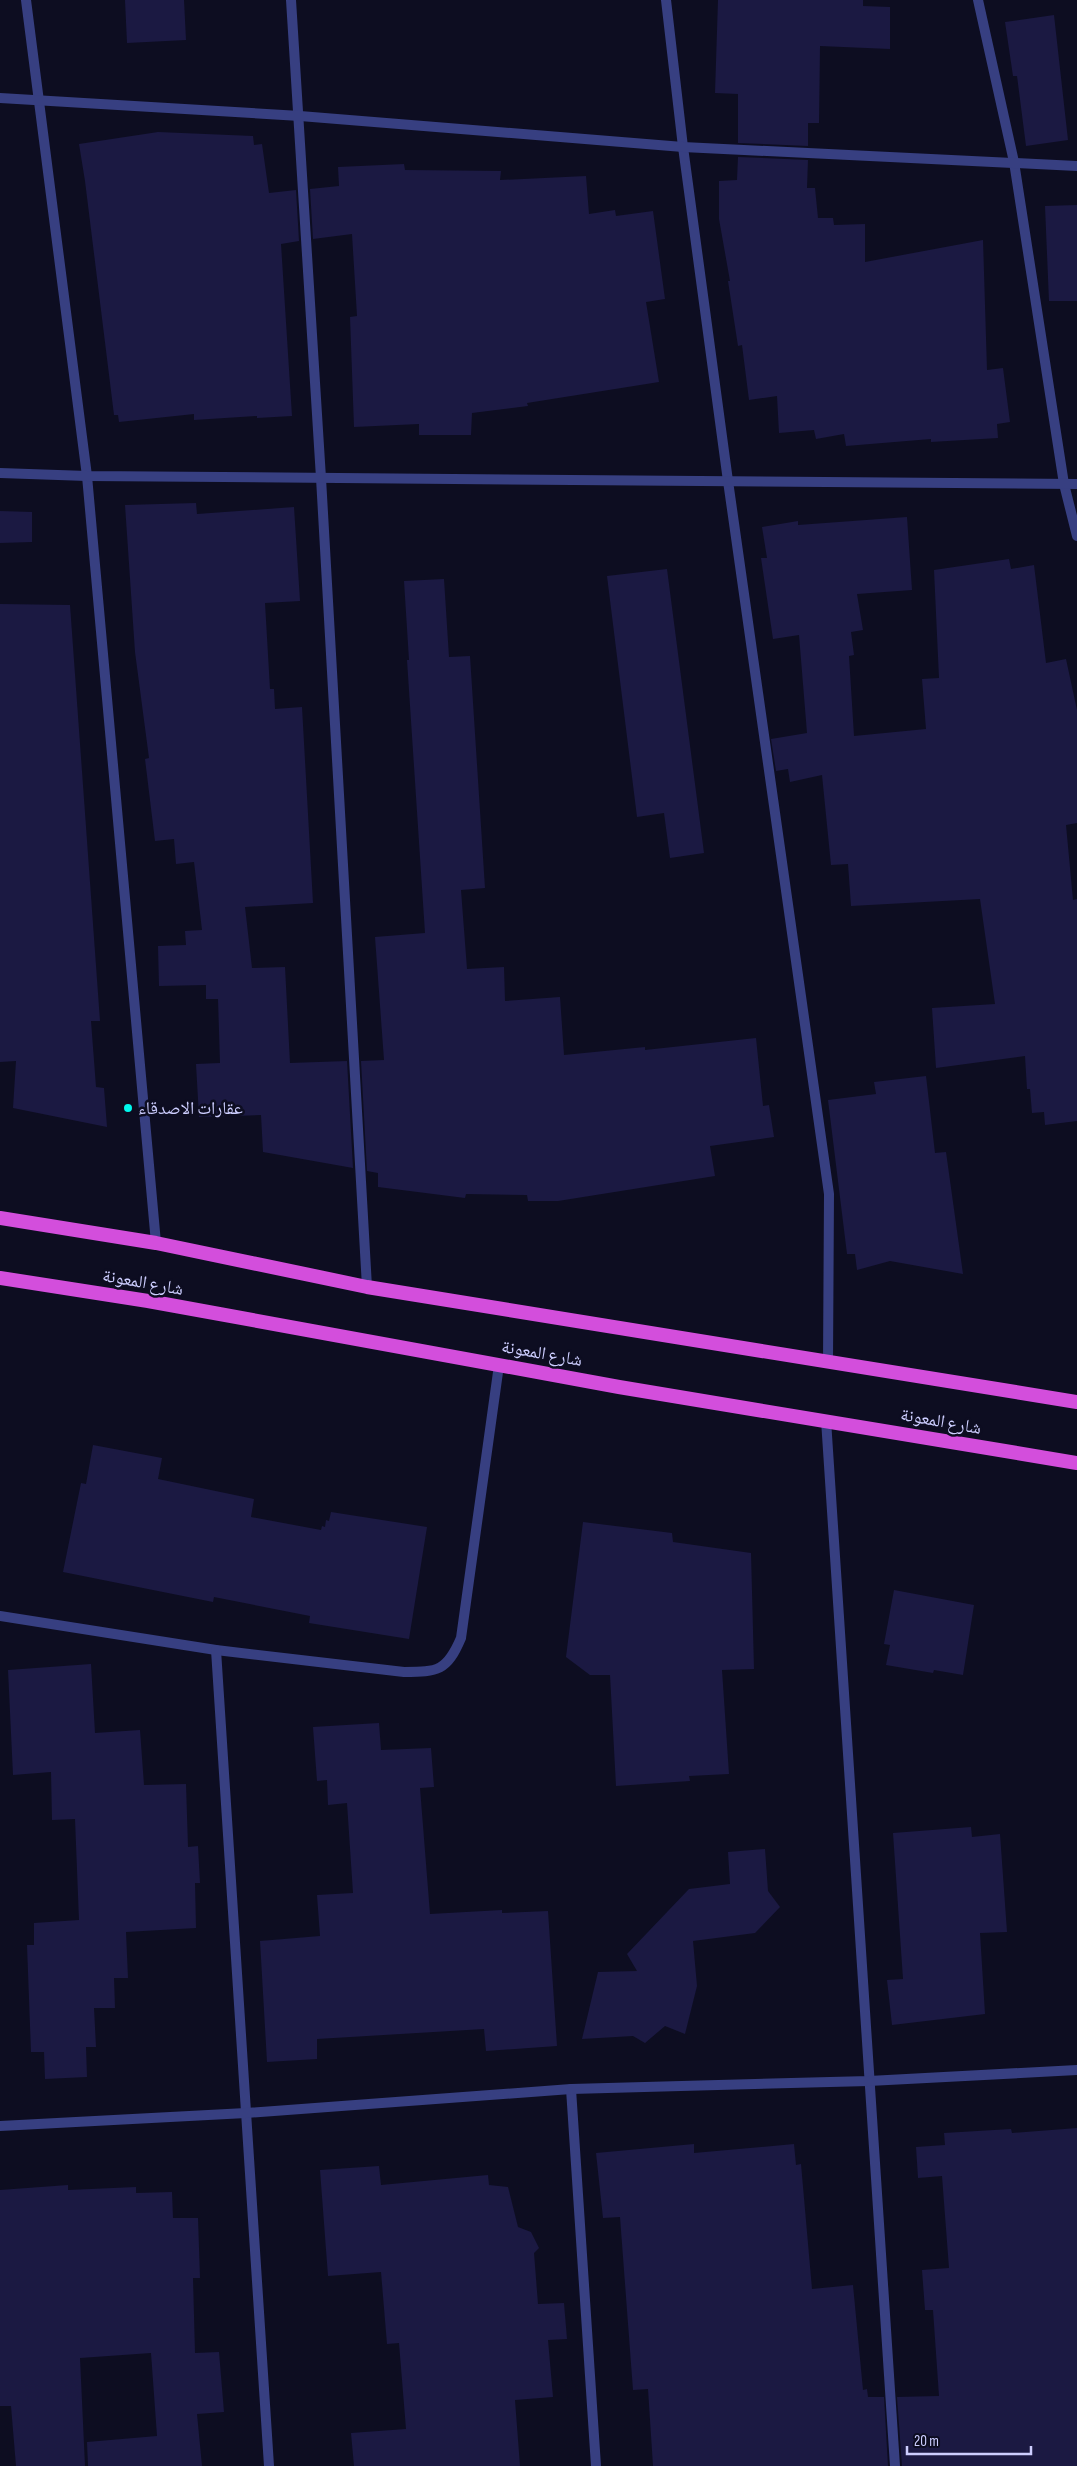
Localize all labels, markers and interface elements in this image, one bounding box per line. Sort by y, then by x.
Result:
place label: عقارات الاصدقاء [138,1098,243,1119]
marker: عقارات الاصدقاء [122,1102,134,1114]
street label: شارع المعونة [101,1265,185,1300]
street label: شارع المعونة [500,1336,584,1371]
street label: شارع المعونة [899,1404,983,1439]
scale bar [907,2424,1031,2456]
text: 20 m [914,2432,939,2451]

